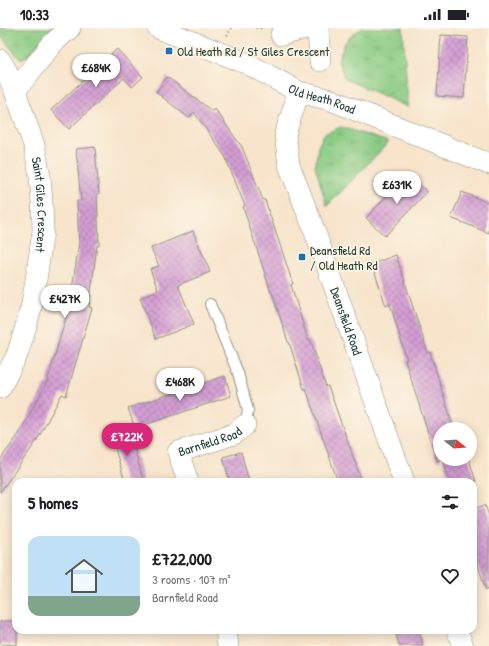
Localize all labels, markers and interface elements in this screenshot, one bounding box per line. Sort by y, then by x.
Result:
text: 10:33 [20,4,49,25]
place label: Old Heath Rd / St Giles Crescent [177,42,330,60]
marker: Old Heath Rd / St Giles Crescent [164,46,174,56]
pin: £684K [68,54,124,88]
text: £684K [81,58,111,76]
street label: Old Heath Road [285,79,358,118]
street label: Saint Giles Crescent [27,155,52,254]
pin: £631K [369,171,425,205]
text: £631K [382,175,412,193]
place label: Deansfield Rd / Old Heath Rd [310,241,377,274]
marker: Deansfield Rd / Old Heath Rd [297,252,307,262]
pin: £427K [37,285,93,319]
street label: Deansfield Road [326,285,367,357]
text: £427K [49,289,81,307]
pin: £468K [152,368,208,402]
text: £468K [165,372,195,390]
street label: Barnfield Road [176,422,246,460]
north arrow [433,422,477,466]
map controls [433,422,477,466]
pin: £722K [99,423,155,457]
text: £722K [111,427,143,445]
text: 5 homes [28,491,78,514]
icon: filters [439,491,461,513]
text: £722,000 [152,547,212,570]
icon: home [60,552,108,600]
icon: heart [439,565,461,587]
text: 3 rooms · 107 m² [152,570,231,588]
text: Barnfield Road [152,588,218,606]

